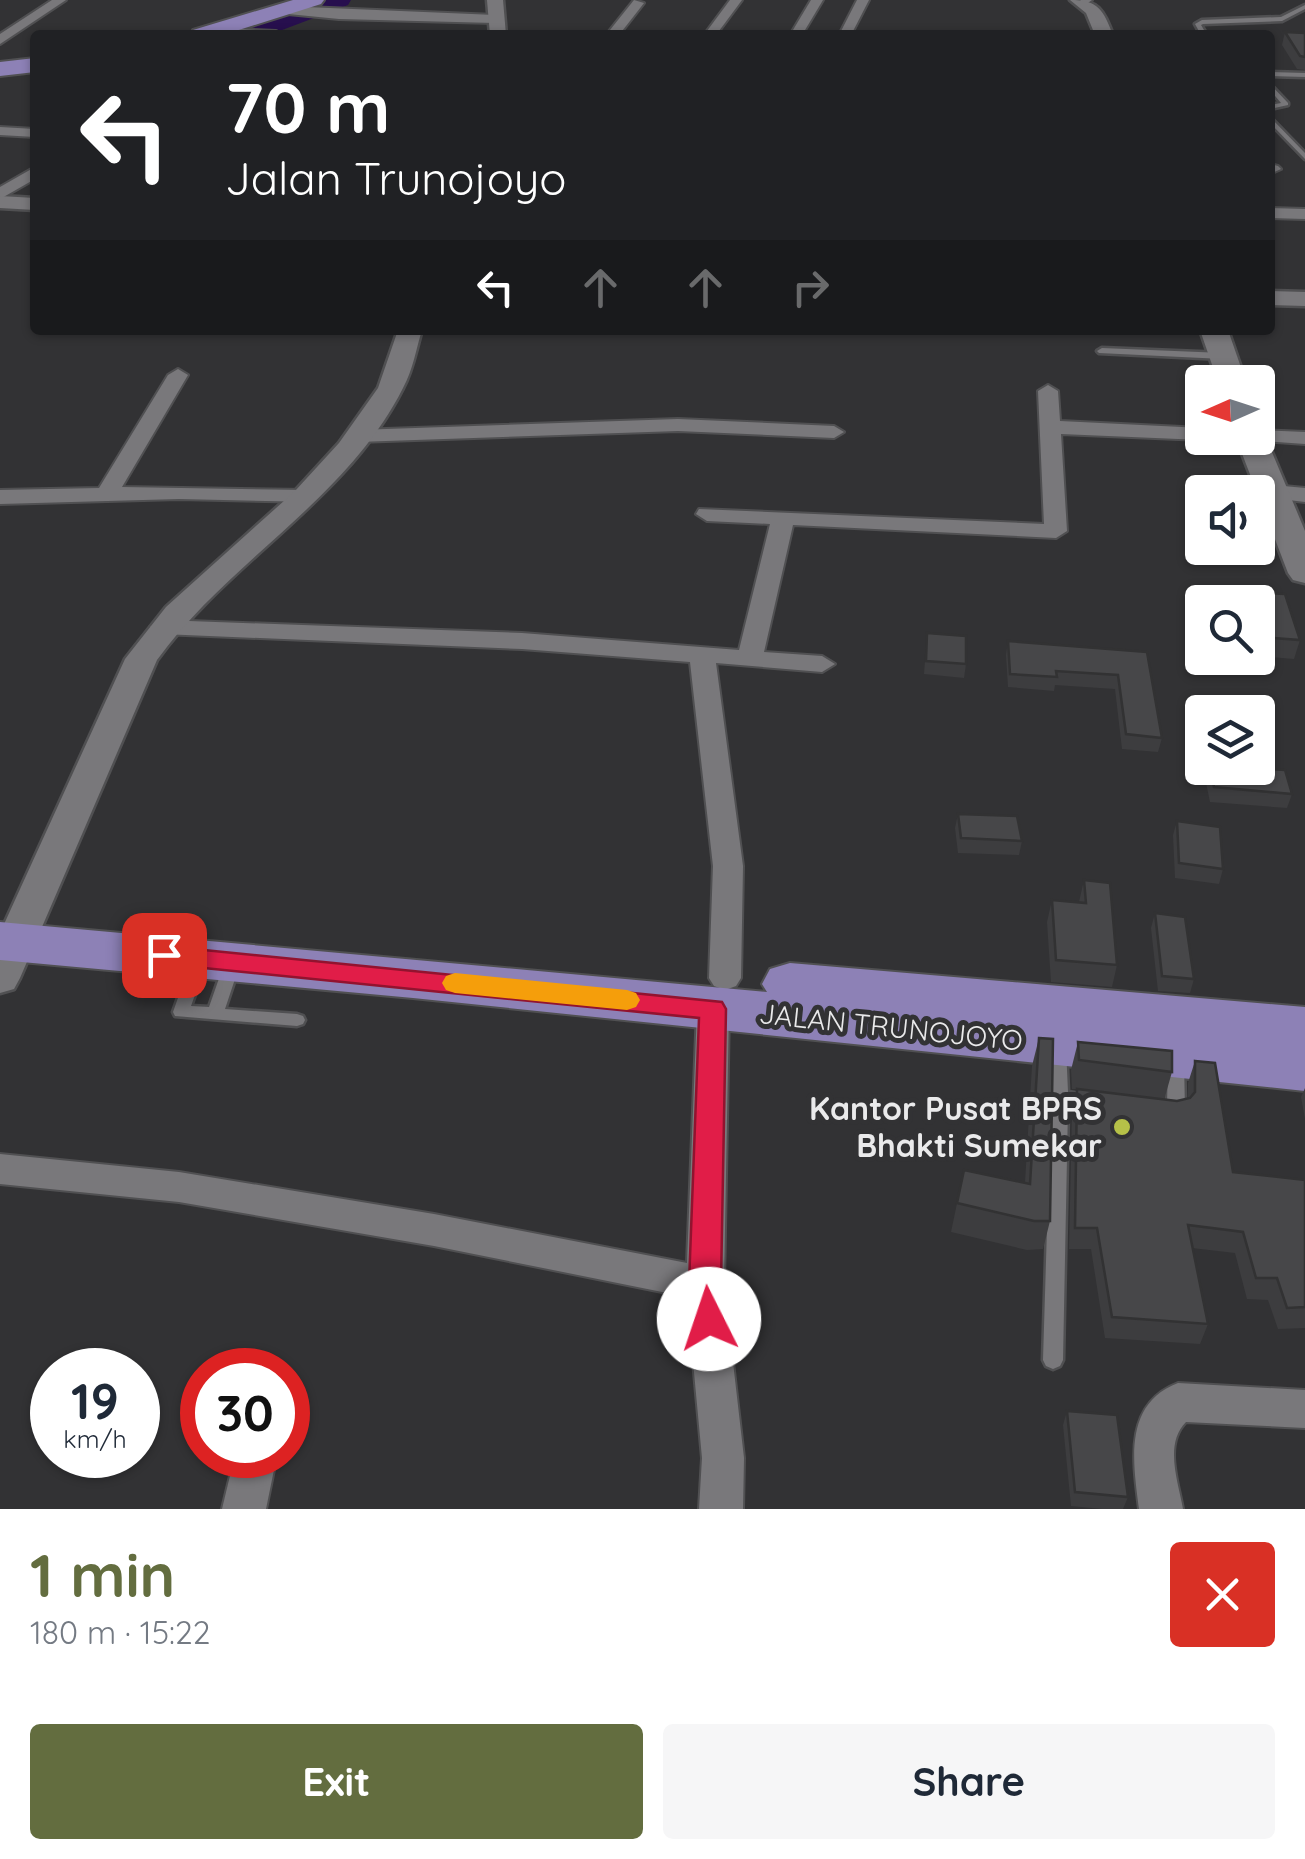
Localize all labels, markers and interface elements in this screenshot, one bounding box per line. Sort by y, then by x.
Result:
text: 70 m [225,63,391,151]
icon: left [60,70,190,200]
text: Jalan Trunojoyo [225,150,566,206]
icon: left [468,260,523,315]
icon: ahead [573,260,628,315]
icon: ahead [678,260,733,315]
icon: right [783,260,838,315]
north arrow [1185,365,1275,455]
map controls [1185,365,1275,785]
button: sound [1185,475,1275,565]
button: search [1185,585,1275,675]
button: layers [1185,695,1275,785]
pin [122,913,207,998]
icon: arrive [137,928,192,983]
street label: JALAN TRUNOJOYO [758,995,1025,1058]
place label: Kantor Pusat BPRS Bhakti Sumekar [809,1088,1102,1165]
marker: Kantor Pusat BPRS Bhakti Sumekar [1111,1116,1133,1138]
position arrow [657,1267,761,1371]
speed limit sign: 30 [180,1348,310,1478]
text: 19 [71,1369,119,1432]
text: km/h [63,1423,127,1454]
text: 1 min [30,1537,175,1612]
button: close [1170,1542,1275,1647]
text: 180 m · 15:22 [30,1612,211,1652]
button: Exit [30,1724,643,1839]
button: Share [663,1724,1275,1839]

